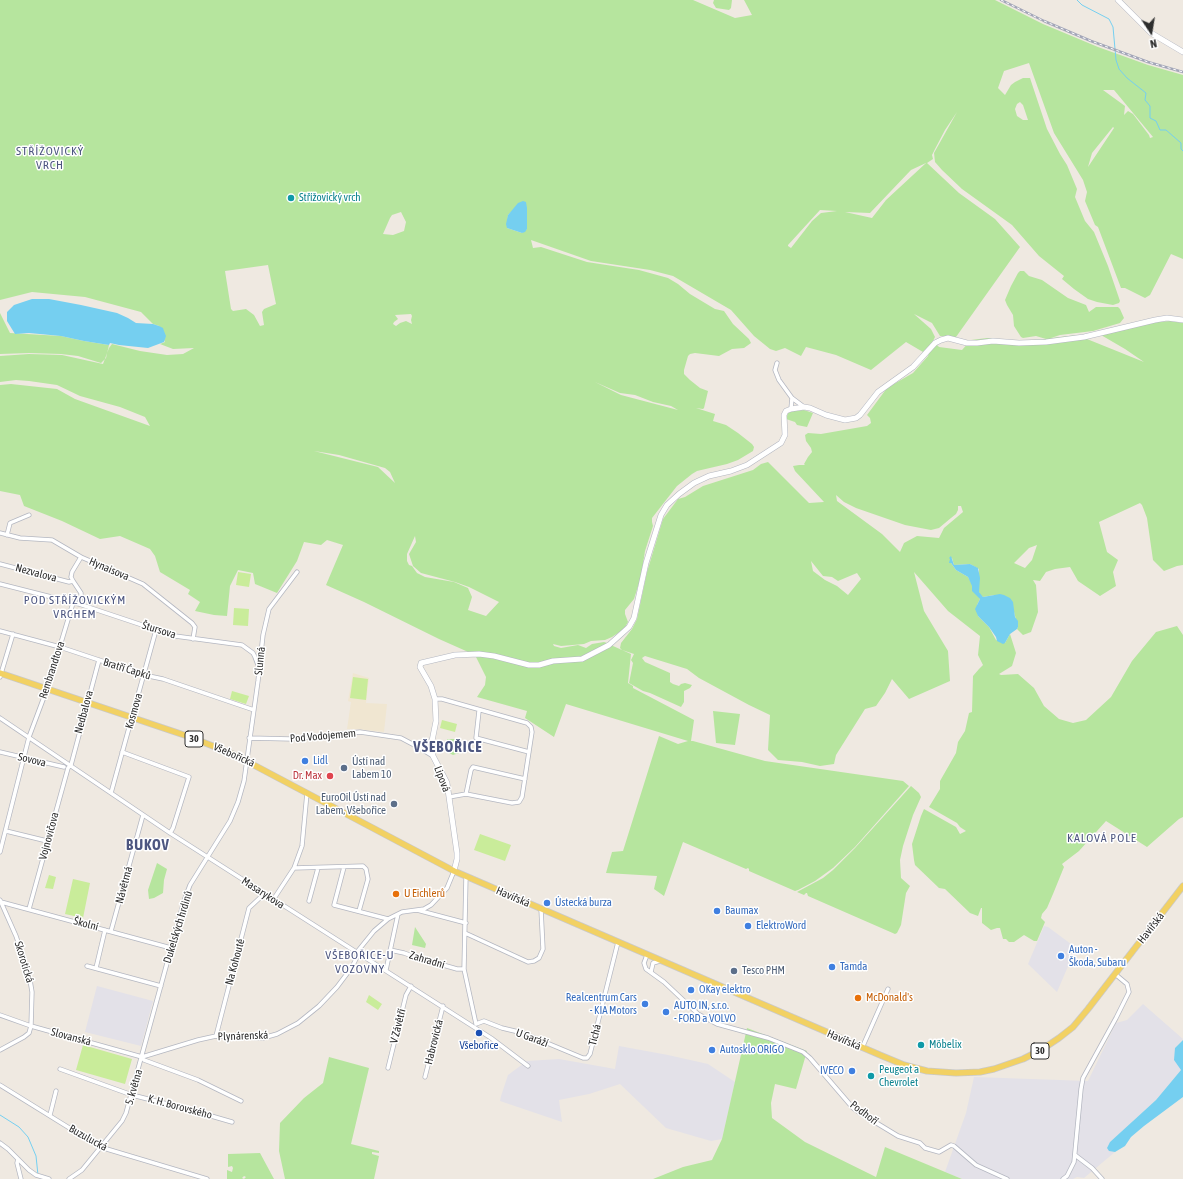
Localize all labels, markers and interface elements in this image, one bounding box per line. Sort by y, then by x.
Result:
north arrow [1131,12,1171,52]
text: N [1149,37,1158,50]
district label: STŘÍŽOVICKÝ VRCH [16,144,84,172]
place label: Střížovický vrch [299,191,361,205]
marker: Střížovický vrch [286,193,296,203]
street label: Hynaisova [87,555,131,583]
street label: Nezvalova [14,561,58,585]
district label: POD STŘÍŽOVICKÝM VRCHEM [24,593,126,621]
street label: Štursova [140,619,178,641]
street label: Rembrandtova [36,639,68,701]
street label: Slunná [252,646,268,676]
street label: Bratří Čapků [102,655,152,683]
street label: Nedbalova [72,689,96,735]
street label: Kosmova [123,692,145,730]
street label: Pod Vodojemem [289,727,357,745]
road number: 30 [185,731,203,747]
district label: VŠEBOŘICE [413,738,483,756]
street label: Všebořická [211,740,257,770]
street label: Sovova [16,750,48,770]
place label: Lidl [313,754,328,768]
place label: Ústí nad Labem 10 [352,755,391,781]
marker: Lidl [300,756,310,766]
marker: Ústí nad Labem 10 [339,763,349,773]
street label: Lipová [431,764,453,794]
place label: Dr. Max [293,769,322,783]
marker: Dr. Max [325,771,335,781]
place label: EuroOil Ústí nad Labem, Všebořice [316,791,386,817]
marker: EuroOil Ústí nad Labem, Všebořice [389,799,399,809]
street label: Vojnovičova [36,811,62,861]
district label: KALOVÁ POLE [1067,831,1137,845]
district label: BUKOV [126,836,170,854]
street label: Návětrná [113,865,135,905]
street label: Masarykova [239,874,287,912]
street label: Havířská [494,884,532,910]
place label: U Eichlerů [404,887,445,901]
street label: Dukelských hrdinů [161,889,195,965]
marker: U Eichlerů [391,889,401,899]
place label: Ústecká burza [555,896,612,910]
marker: Ústecká burza [542,898,552,908]
place label: Baumax [725,904,758,918]
marker: Baumax [712,906,722,916]
street label: Havířská [1135,910,1167,946]
street label: Školní [72,914,100,934]
place label: ElektroWord [756,919,806,933]
marker: ElektroWord [743,921,753,931]
street label: Na Kohoutě [223,937,247,987]
street label: Skorotická [11,940,37,984]
place label: Auton - Škoda, Subaru [1069,943,1126,969]
district label: VŠEBOŘICE-U VOZOVNY [325,948,395,976]
street label: Zahradní [408,948,446,972]
marker: Auton - Škoda, Subaru [1056,951,1066,961]
place label: Tamda [840,960,867,974]
marker: Tamda [827,962,837,972]
place label: Tesco PHM [742,964,785,978]
marker: Tesco PHM [729,966,739,976]
place label: OKay elektro [699,983,751,997]
marker: OKay elektro [686,985,696,995]
place label: Realcentrum Cars - KIA Motors [566,991,637,1017]
place label: McDonald's [866,991,913,1005]
marker: McDonald's [853,993,863,1003]
marker: Realcentrum Cars - KIA Motors [640,999,650,1009]
place label: AUTO IN, s.r.o. - FORD a VOLVO [674,999,736,1025]
street label: V Závětří [387,1007,409,1045]
marker: AUTO IN, s.r.o. - FORD a VOLVO [661,1007,671,1017]
street label: Habrovická [422,1018,446,1066]
street label: Tichá [586,1023,604,1047]
street label: Slovanská [49,1025,93,1049]
street label: U Garáží [514,1026,550,1050]
street label: Havířská [825,1027,863,1053]
marker: Všebořice [474,1028,484,1038]
street label: Plynárenská [217,1029,269,1043]
place label: Möbelix [929,1038,962,1052]
place label: Všebořice [459,1039,499,1053]
marker: Möbelix [916,1040,926,1050]
place label: Autosklo ORIGO [720,1043,784,1057]
road number: 30 [1031,1043,1049,1059]
marker: Autosklo ORIGO [707,1045,717,1055]
place label: Peugeot a Chevrolet [879,1063,919,1089]
place label: IVECO [820,1064,844,1078]
marker: IVECO [847,1066,857,1076]
street label: 5. května [123,1068,145,1106]
marker: Peugeot a Chevrolet [866,1071,876,1081]
street label: K. H. Borovského [146,1092,214,1122]
street label: Podhoří [847,1098,881,1128]
street label: Buzulucká [66,1122,110,1154]

